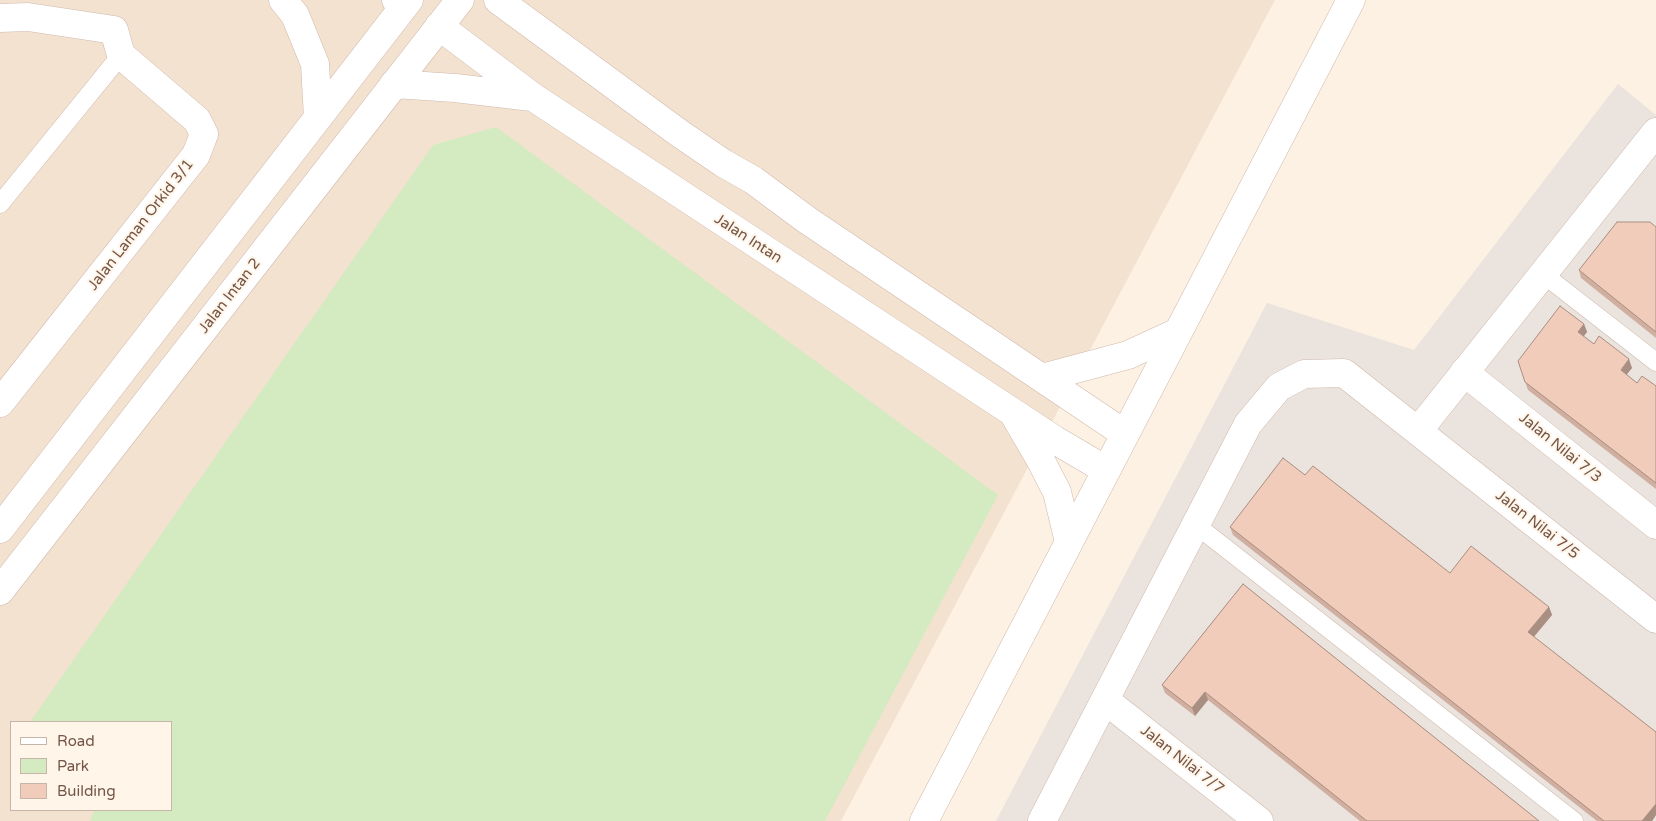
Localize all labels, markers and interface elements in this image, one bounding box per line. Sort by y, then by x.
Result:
street label: Jalan Laman Orkid 3/1 [84,156,198,294]
street label: Jalan Intan [711,210,785,268]
street label: Jalan Intan 2 [195,255,265,337]
street label: Jalan Nilai 7/3 [1515,409,1605,487]
street label: Jalan Nilai 7/5 [1492,487,1582,563]
legend [10,721,172,811]
street label: Jalan Nilai 7/7 [1137,722,1227,798]
text: Road [57,732,95,750]
text: Park [57,757,89,775]
text: Building [57,782,116,800]

